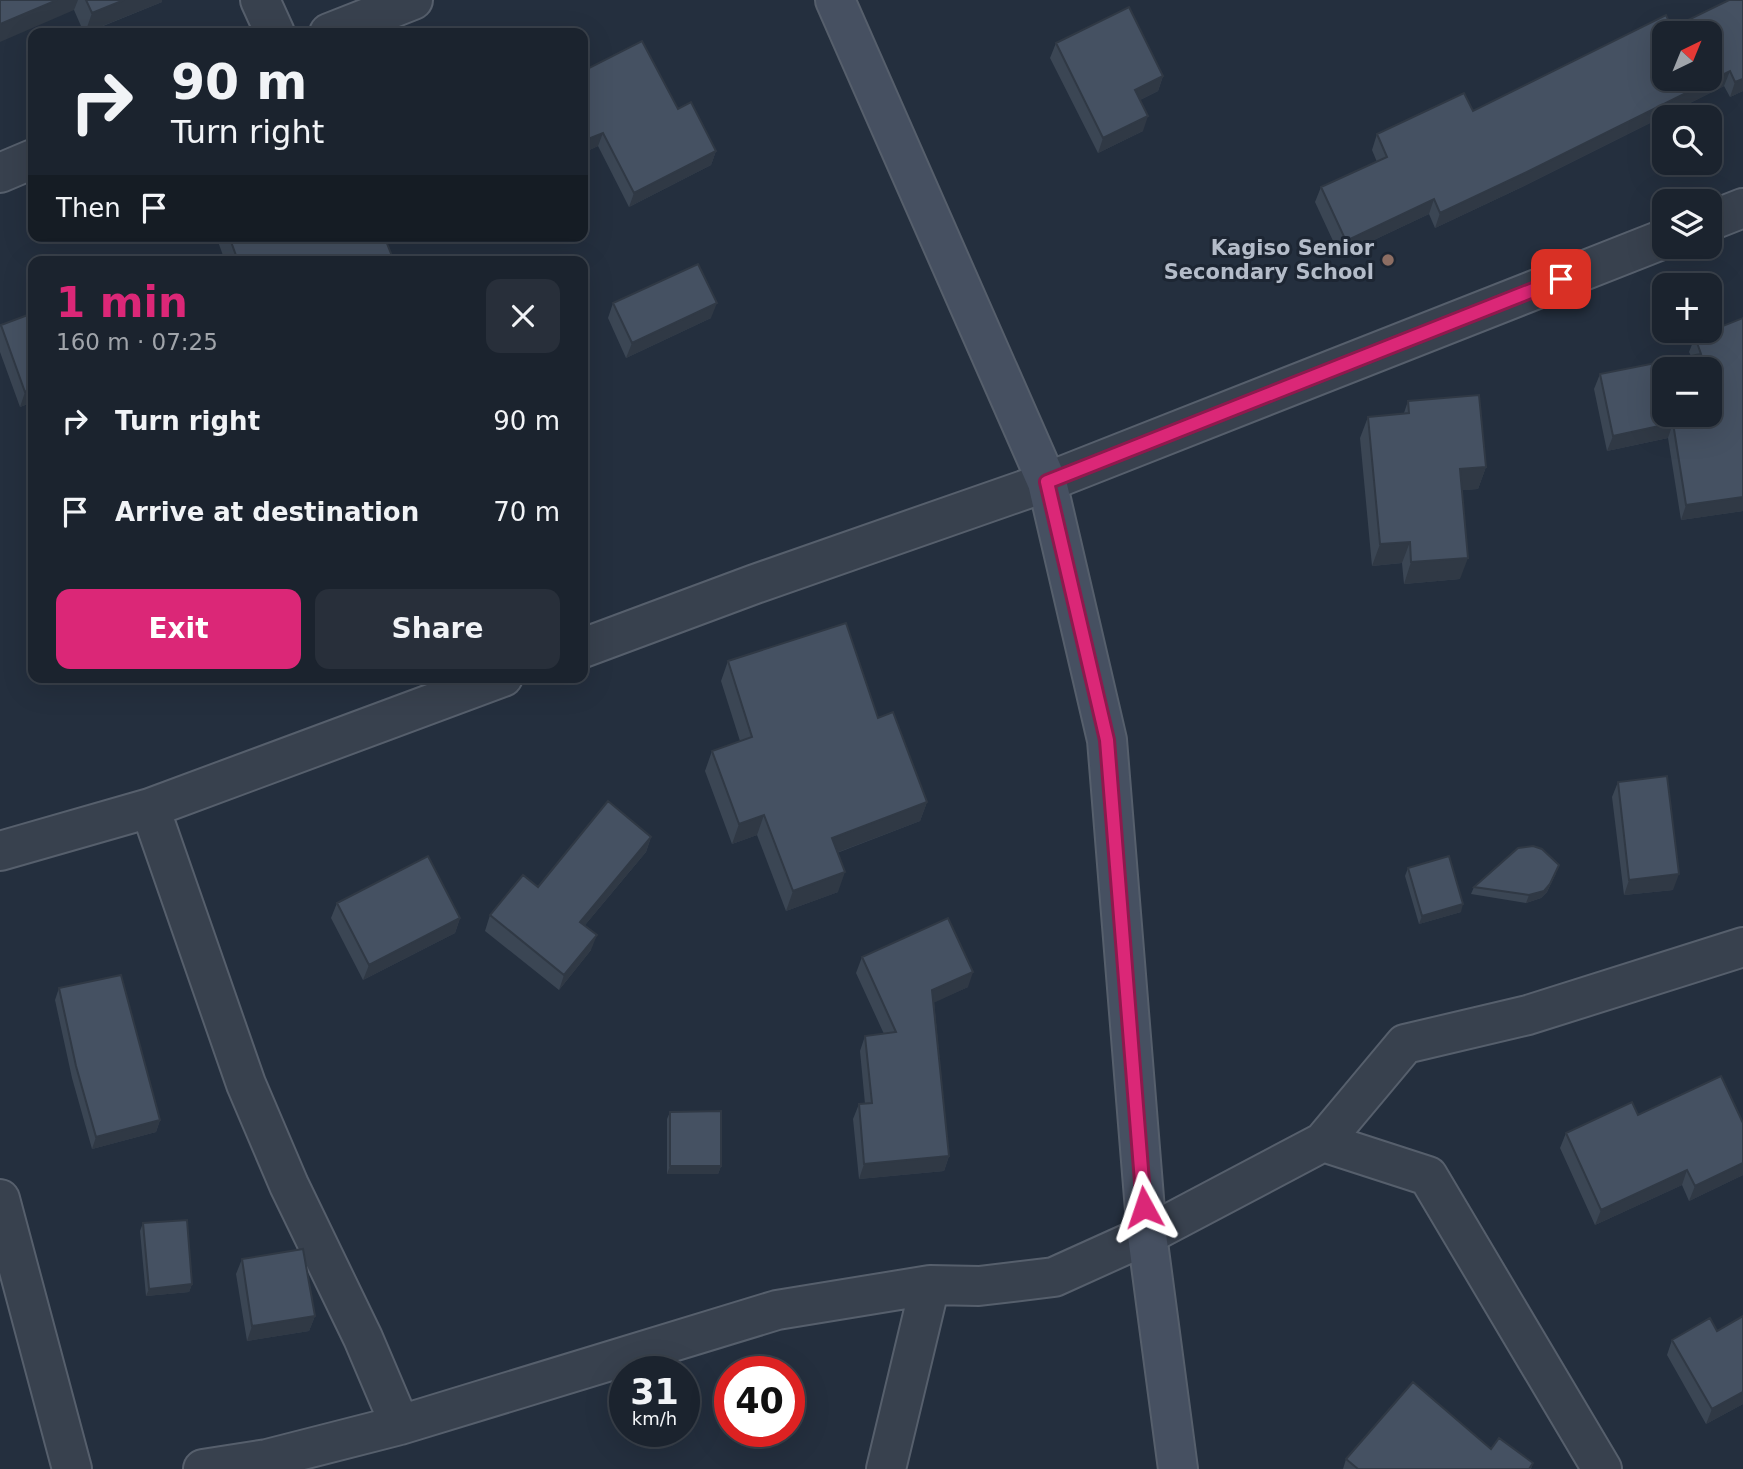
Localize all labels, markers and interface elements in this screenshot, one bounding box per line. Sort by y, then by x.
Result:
north arrow [1652,21,1722,91]
map controls [1652,21,1722,427]
text: 90 m [171,54,307,111]
icon: right [56,56,147,147]
button: search [1652,105,1722,175]
text: Turn right [171,113,324,151]
icon: arrive [135,189,173,227]
button: layers [1652,189,1722,259]
text: Then [56,193,121,223]
place label: Kagiso Senior Secondary School [1164,236,1375,284]
pin [1531,249,1591,309]
marker: Kagiso Senior Secondary School [1380,252,1396,268]
icon: arrive [1542,260,1580,298]
button: + [1652,273,1722,343]
text: 1 min [56,278,188,327]
button: close [486,279,560,353]
text: 160 m · 07:25 [56,329,218,355]
button: − [1652,357,1722,427]
icon: right [56,402,94,440]
text: Turn right [115,406,260,436]
text: 90 m [493,406,560,436]
icon: arrive [56,493,94,531]
text: Arrive at destination [115,497,419,527]
text: 70 m [493,497,560,527]
button: Exit [56,589,301,669]
button: Share [315,589,560,669]
position arrow [1107,1170,1181,1244]
speed limit sign: 40 [714,1356,805,1447]
text: 31 [630,1372,679,1412]
text: km/h [632,1408,677,1429]

